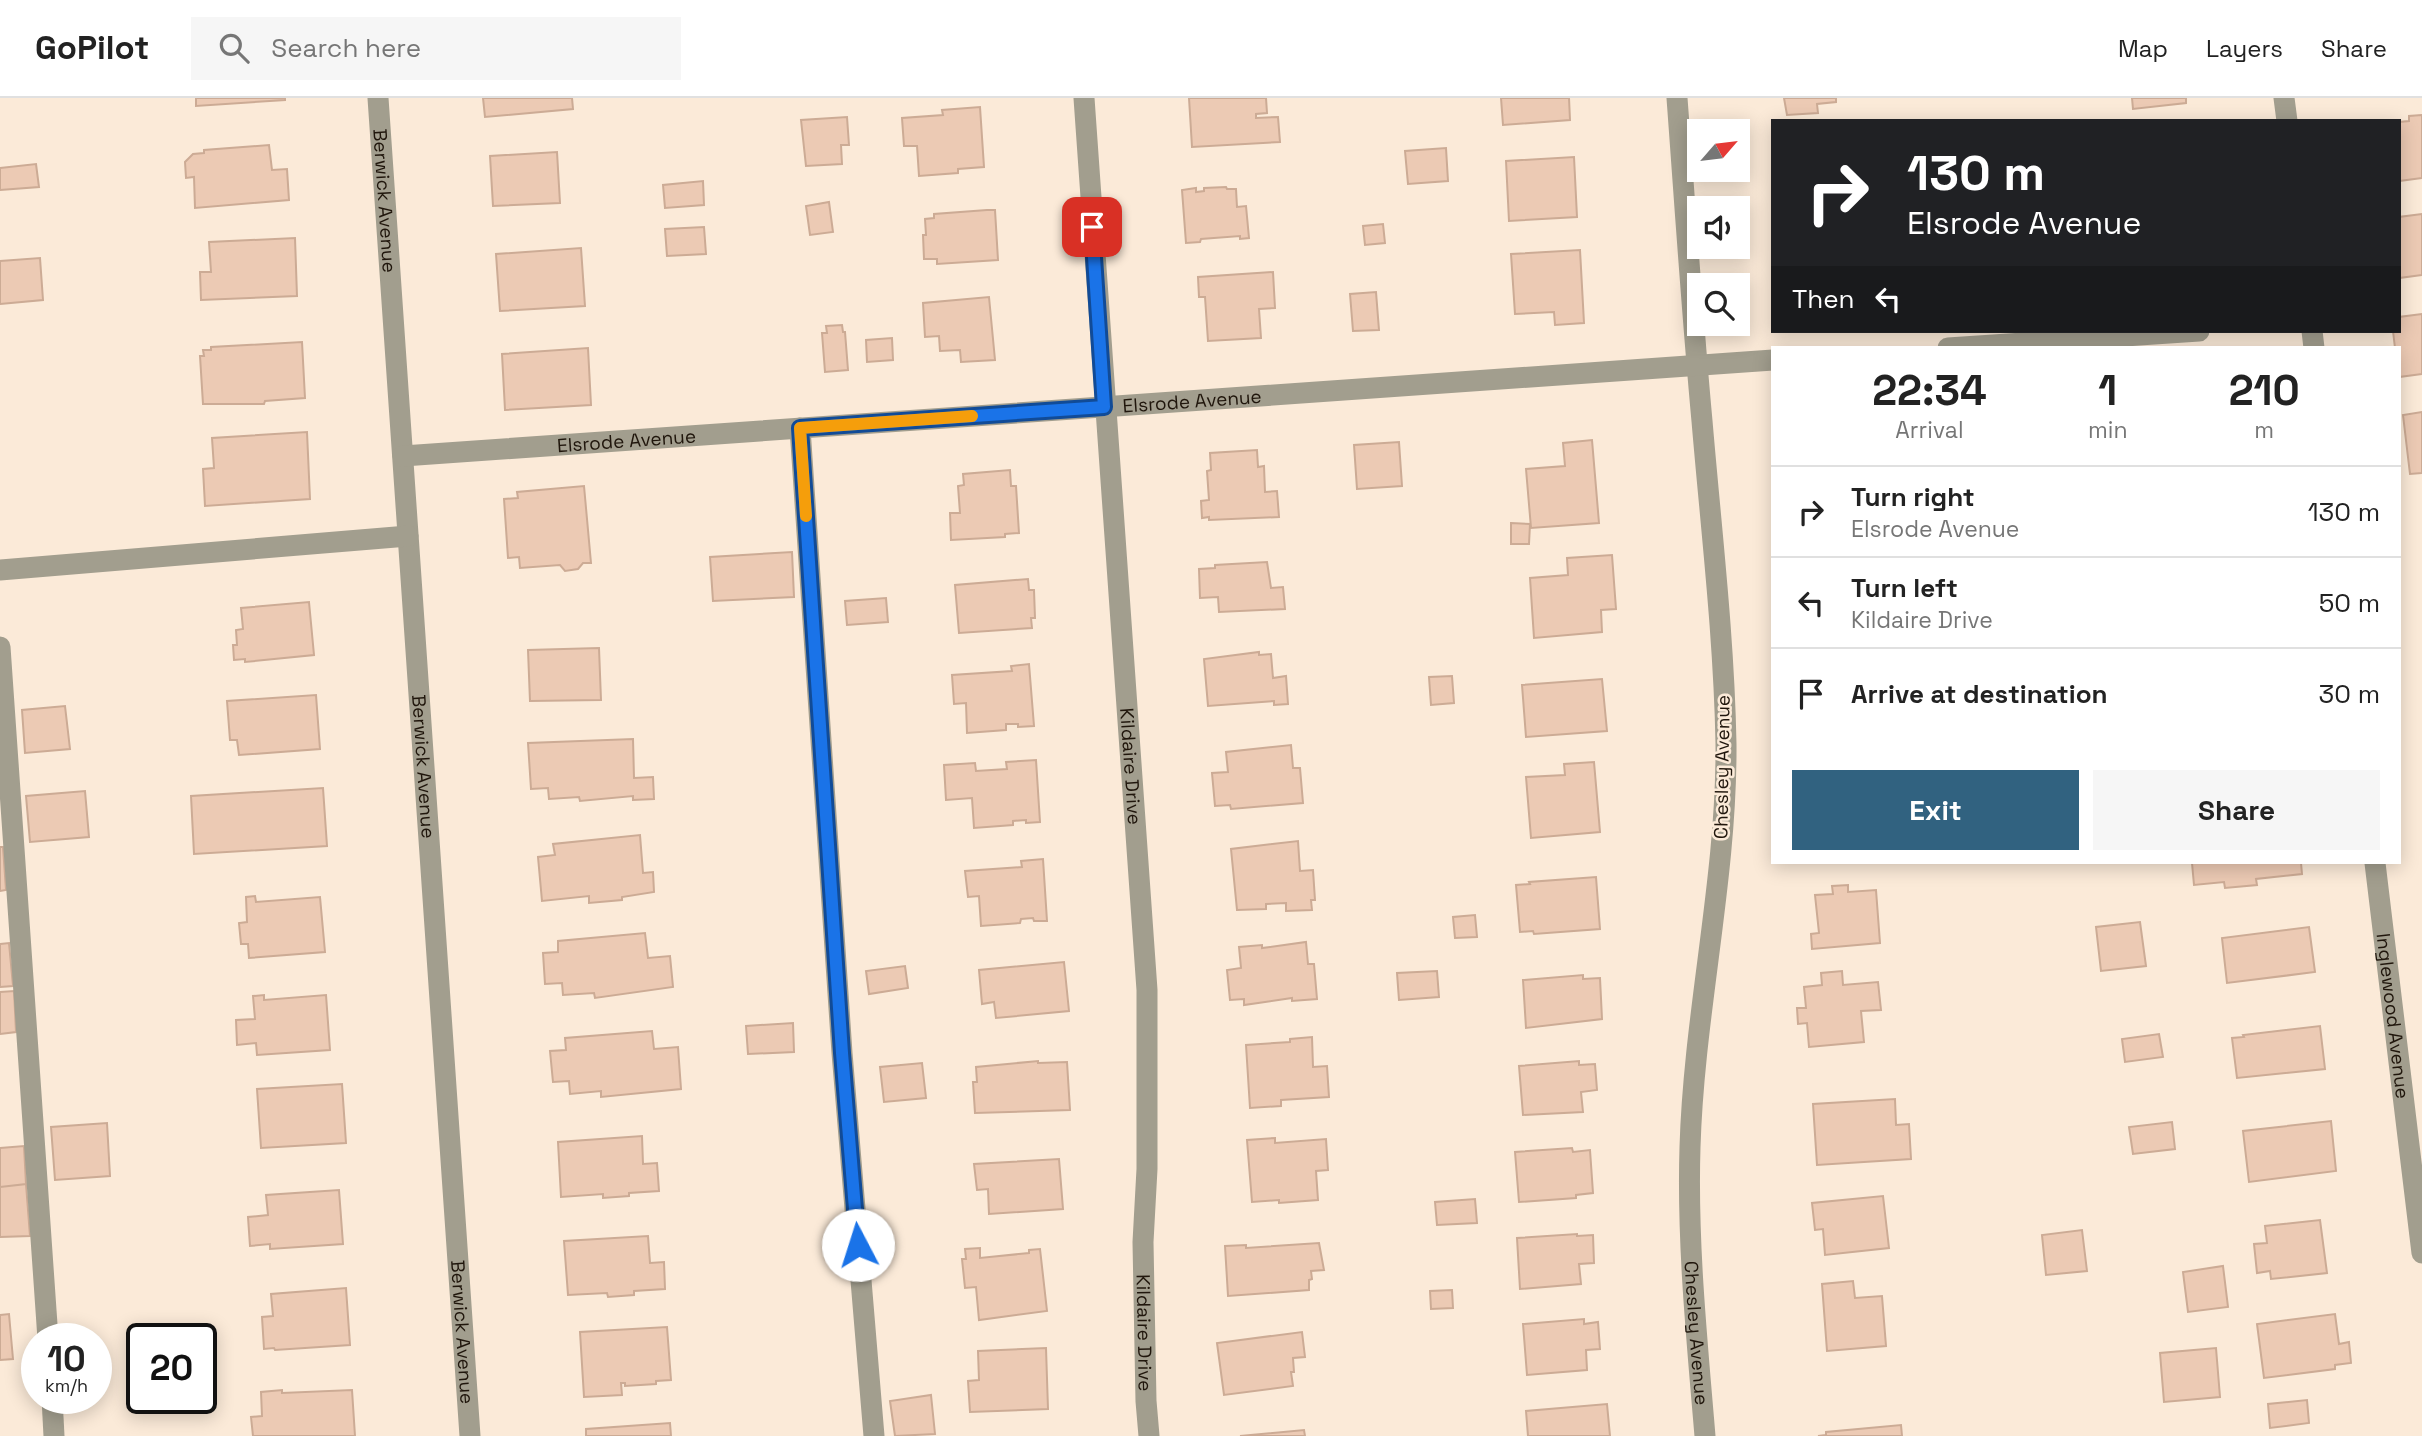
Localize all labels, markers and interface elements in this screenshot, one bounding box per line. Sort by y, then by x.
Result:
search box [191,17,681,80]
text: GoPilot [35,27,149,69]
icon: search [215,29,253,67]
text: Search here [271,31,421,65]
text: Map [2118,33,2168,64]
text: Layers [2206,33,2283,64]
text: Share [2321,33,2387,64]
north arrow [1687,119,1750,182]
map controls [1687,119,1750,336]
street label: Berwick Avenue [368,128,402,274]
text: 130 m [1907,142,2045,204]
icon: right [1792,147,1883,238]
button: sound [1687,196,1750,259]
pin [1062,197,1122,257]
text: Elsrode Avenue [1907,203,2141,243]
icon: arrive [1073,208,1111,246]
button: search [1687,273,1750,336]
icon: left [1869,280,1907,318]
text: Then [1792,282,1855,316]
text: 22:34 [1872,364,1987,417]
text: 1 [2098,364,2117,417]
text: 210 [2229,364,2300,417]
street label: Elsrode Avenue [1122,383,1262,418]
text: Arrival [1895,415,1964,445]
text: min [2088,415,2128,445]
text: m [2254,415,2274,445]
street label: Elsrode Avenue [556,423,697,458]
text: Turn right [1851,480,1975,514]
icon: right [1792,493,1830,531]
text: 130 m [2308,495,2380,529]
text: Elsrode Avenue [1851,514,2019,544]
text: Turn left [1851,571,1958,605]
icon: left [1792,584,1830,622]
text: 50 m [2319,586,2380,620]
text: Kildaire Drive [1851,605,1993,635]
icon: arrive [1792,675,1830,713]
text: Arrive at destination [1851,677,2108,711]
text: 30 m [2319,677,2380,711]
street label: Berwick Avenue [407,694,441,839]
street label: Chesley Avenue [1708,695,1736,839]
street label: Kildaire Drive [1115,707,1148,826]
button: Exit [1792,770,2079,850]
button: Share [2093,770,2380,850]
street label: Inglewood Avenue [2371,932,2416,1100]
position arrow [821,1208,895,1282]
street label: Berwick Avenue [445,1259,480,1405]
street label: Chesley Avenue [1679,1260,1715,1406]
street label: Kildaire Drive [1131,1274,1158,1392]
speed limit sign: 20 [126,1323,217,1414]
text: 10 [47,1337,86,1381]
text: km/h [45,1374,88,1397]

